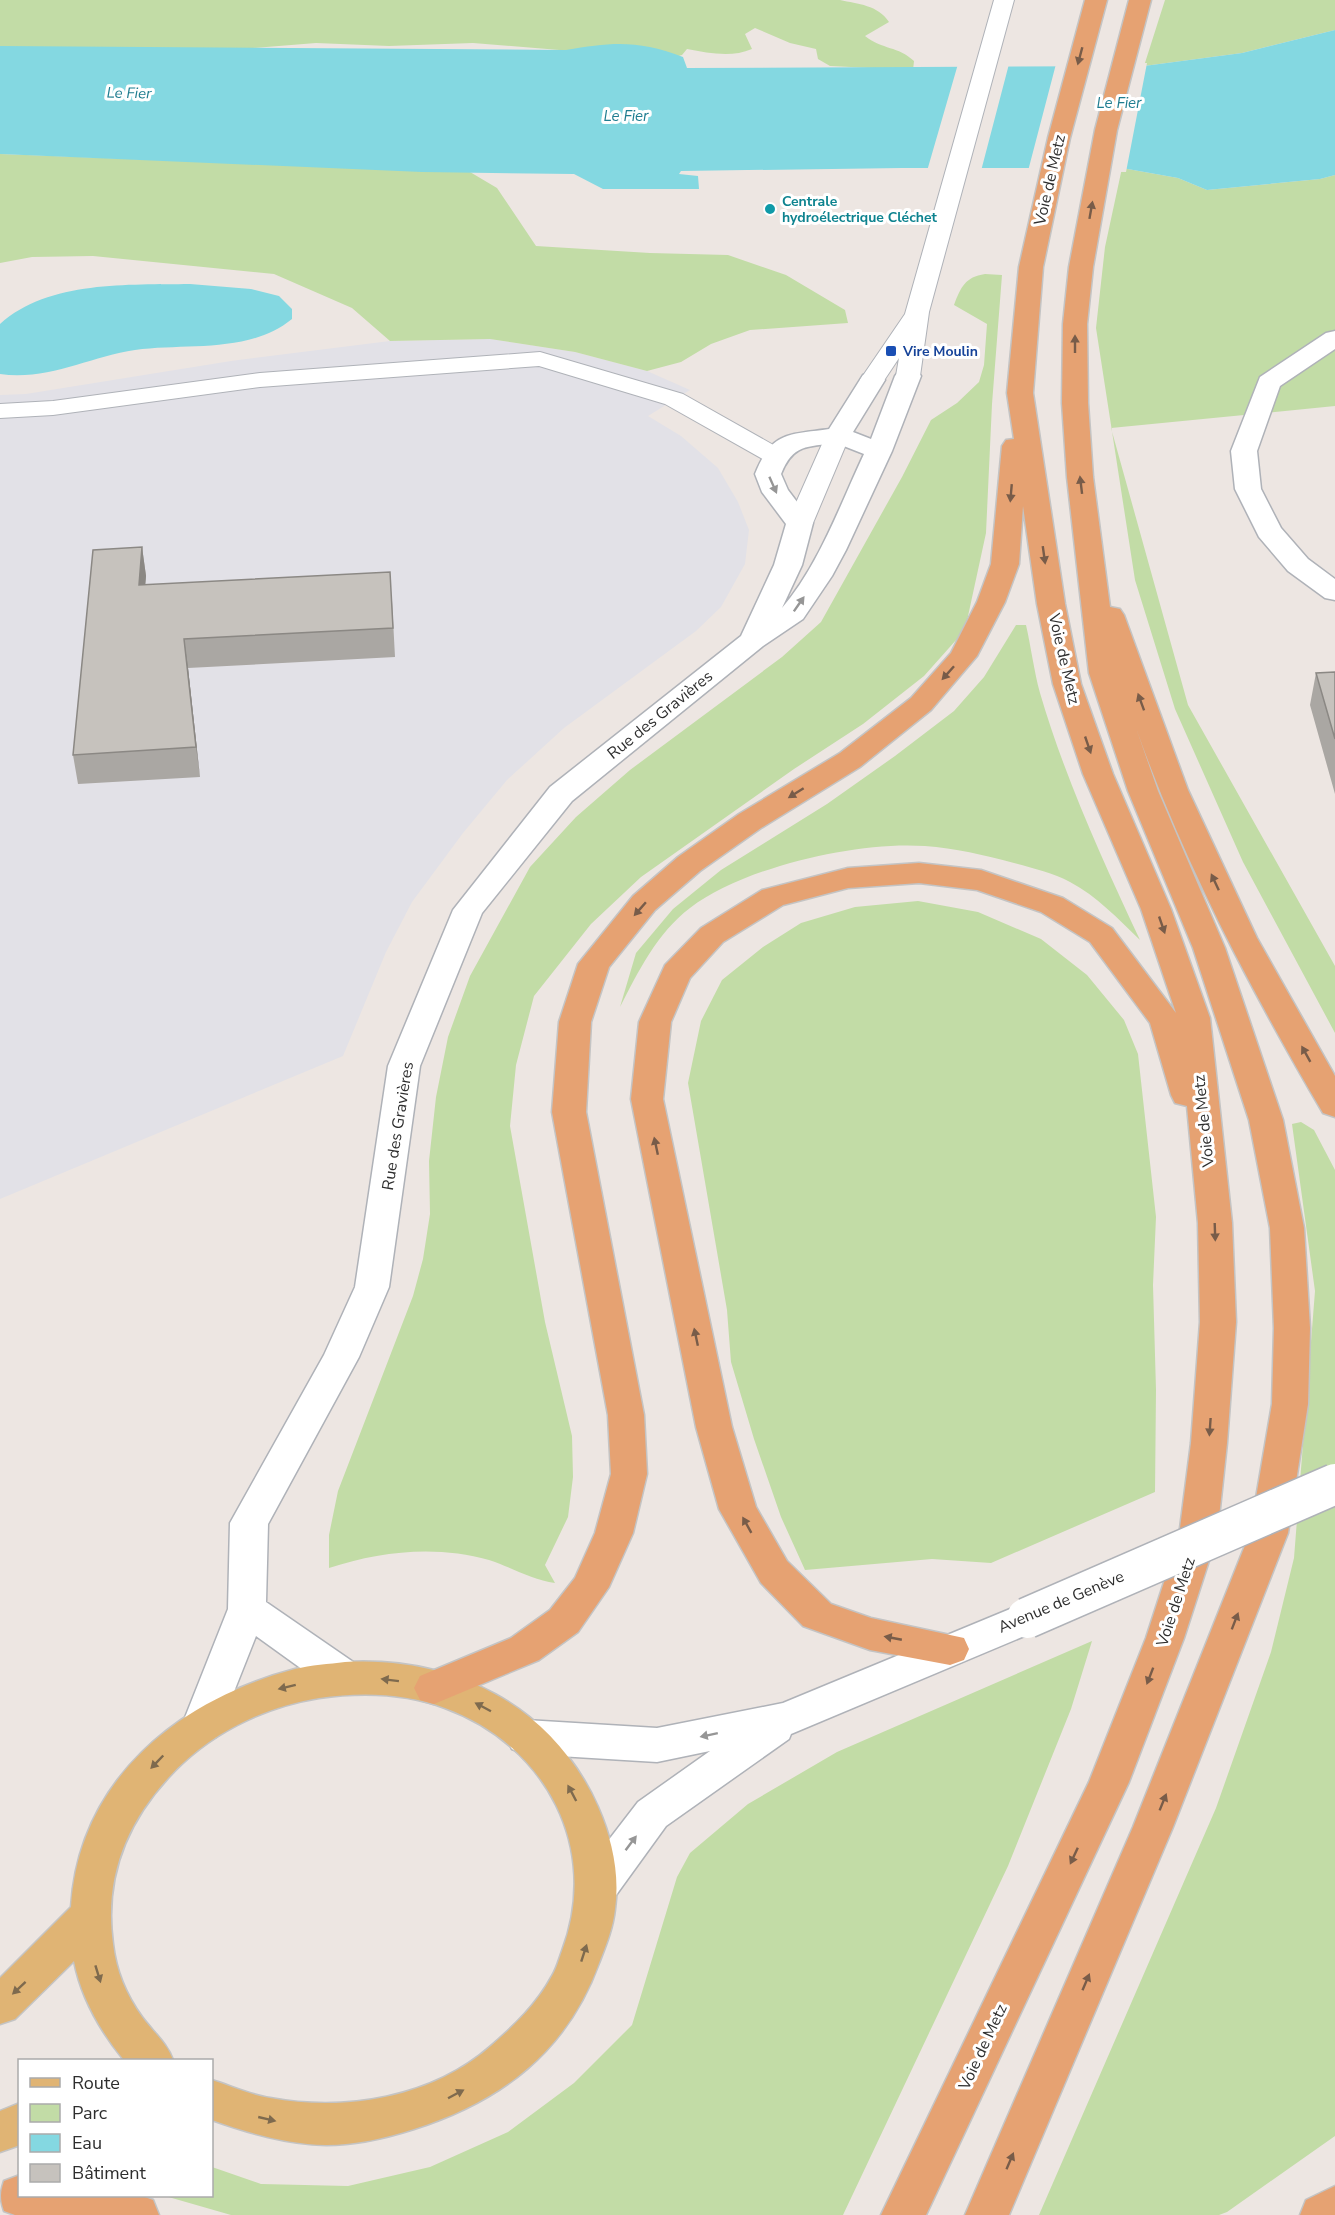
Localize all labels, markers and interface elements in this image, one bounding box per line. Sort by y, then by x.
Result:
one-way arrow [1075,47,1084,65]
water label: Le Fier [106,83,152,103]
water label: Le Fier [1097,93,1142,113]
water label: Le Fier [604,106,649,126]
street label: Voie de Metz [1029,132,1071,228]
place label: Centrale hydroélectrique Cléchet [782,192,938,227]
one-way arrow [1086,200,1095,219]
marker: Centrale hydroélectrique Cléchet [763,202,777,216]
one-way arrow [1070,335,1080,354]
place label: Vire Moulin [902,342,978,361]
marker: Vire Moulin [884,344,898,358]
one-way arrow [1077,475,1086,494]
one-way arrow [769,476,778,494]
one-way arrow [1006,484,1016,503]
one-way arrow [1039,546,1048,565]
one-way arrow [793,596,805,612]
street label: Voie de Metz [1043,611,1085,707]
one-way arrow [942,665,955,680]
street label: Rue des Gravières [603,666,717,764]
one-way arrow [1135,693,1145,711]
one-way arrow [1083,736,1093,754]
one-way arrow [788,788,804,799]
one-way arrow [1211,874,1220,891]
one-way arrow [633,901,646,917]
one-way arrow [1157,916,1167,934]
one-way arrow [1301,1046,1311,1063]
street label: Rue des Gravières [377,1060,419,1192]
street label: Voie de Metz [1188,1074,1220,1169]
one-way arrow [651,1137,660,1156]
one-way arrow [1211,1223,1220,1242]
one-way arrow [691,1327,700,1346]
one-way arrow [1205,1417,1215,1436]
one-way arrow [742,1516,752,1533]
street label: Voie de Metz [1151,1555,1201,1650]
street label: Avenue de Genève [995,1566,1127,1638]
one-way arrow [1231,1612,1240,1630]
one-way arrow [883,1633,902,1642]
one-way arrow [1145,1667,1154,1685]
one-way arrow [380,1675,399,1685]
one-way arrow [278,1683,297,1693]
one-way arrow [474,1702,491,1712]
one-way arrow [699,1731,718,1740]
one-way arrow [150,1754,164,1768]
one-way arrow [567,1784,577,1801]
one-way arrow [1159,1793,1168,1811]
one-way arrow [625,1835,637,1851]
one-way arrow [1069,1847,1078,1864]
one-way arrow [580,1944,589,1962]
one-way arrow [94,1965,103,1983]
one-way arrow [1082,1973,1091,1990]
one-way arrow [12,1981,27,1994]
street label: Voie de Metz [953,2000,1013,2094]
legend [18,2059,213,2197]
text: Route [72,2071,120,2095]
one-way arrow [448,2089,465,2099]
text: Parc [72,2101,107,2125]
one-way arrow [257,2115,276,2125]
text: Eau [72,2131,102,2155]
one-way arrow [1006,2152,1015,2170]
text: Bâtiment [72,2161,146,2185]

